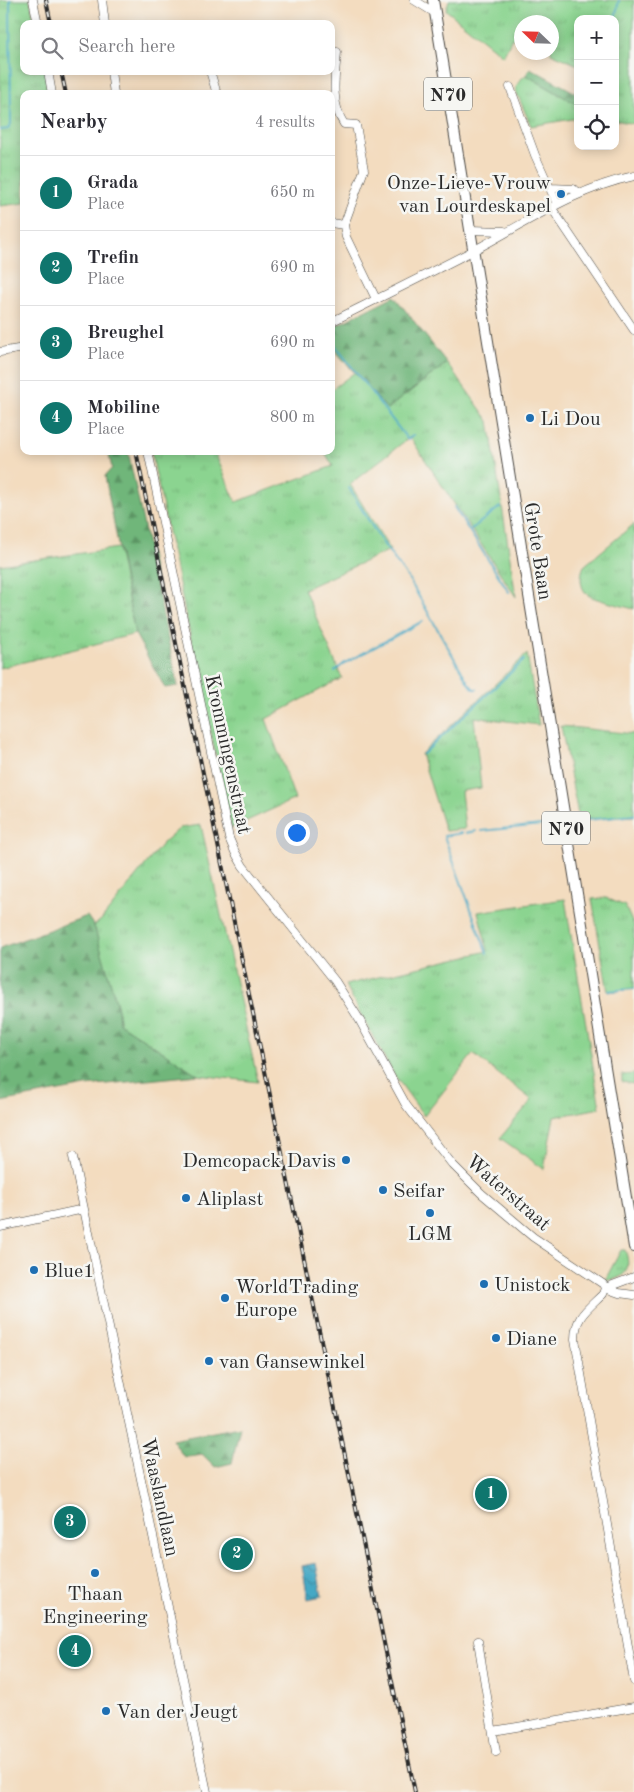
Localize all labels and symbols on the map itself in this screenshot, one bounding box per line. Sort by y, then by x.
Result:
north arrow [514,15,559,60]
road number: N70 [424,78,472,110]
place label: Onze-Lieve-Vrouw van Lourdeskapel [387,174,551,217]
marker: Onze-Lieve-Vrouw van Lourdeskapel [555,188,567,200]
place label: Li Dou [540,410,601,430]
marker: Li Dou [524,412,536,424]
street label: Grote Baan [519,501,555,602]
street label: Krommingenstraat [200,673,254,836]
road number: N70 [542,811,590,844]
your location [284,820,310,846]
place label: Demcopack Davis [182,1152,336,1172]
street label: Waterstraat [462,1152,554,1235]
marker: Demcopack Davis [340,1154,352,1166]
place label: Seifar [393,1182,445,1202]
marker: Seifar [377,1184,389,1196]
place label: Aliplast [196,1190,263,1210]
marker: Aliplast [180,1192,192,1204]
marker: LGM [424,1207,436,1219]
place label: LGM [408,1225,452,1245]
place label: Blue1 [44,1262,95,1282]
marker: Blue1 [28,1264,40,1276]
place label: Unistock [494,1276,571,1296]
place label: WorldTrading Europe [235,1278,358,1321]
marker: Unistock [478,1278,490,1290]
marker: WorldTrading Europe [219,1292,231,1304]
place label: Diane [506,1330,557,1350]
marker: Diane [490,1332,502,1344]
place label: van Gansewinkel [219,1353,365,1373]
marker: van Gansewinkel [203,1355,215,1367]
street label: Waaslandlaan [137,1436,181,1559]
pin: 1 [475,1475,507,1513]
pin: 3 [54,1503,86,1541]
pin: 2 [221,1535,253,1573]
marker: Thaan Engineering [89,1567,101,1579]
place label: Thaan Engineering [42,1585,148,1628]
pin: 4 [59,1632,91,1670]
place label: Van der Jeugt [116,1703,238,1723]
marker: Van der Jeugt [100,1705,112,1717]

